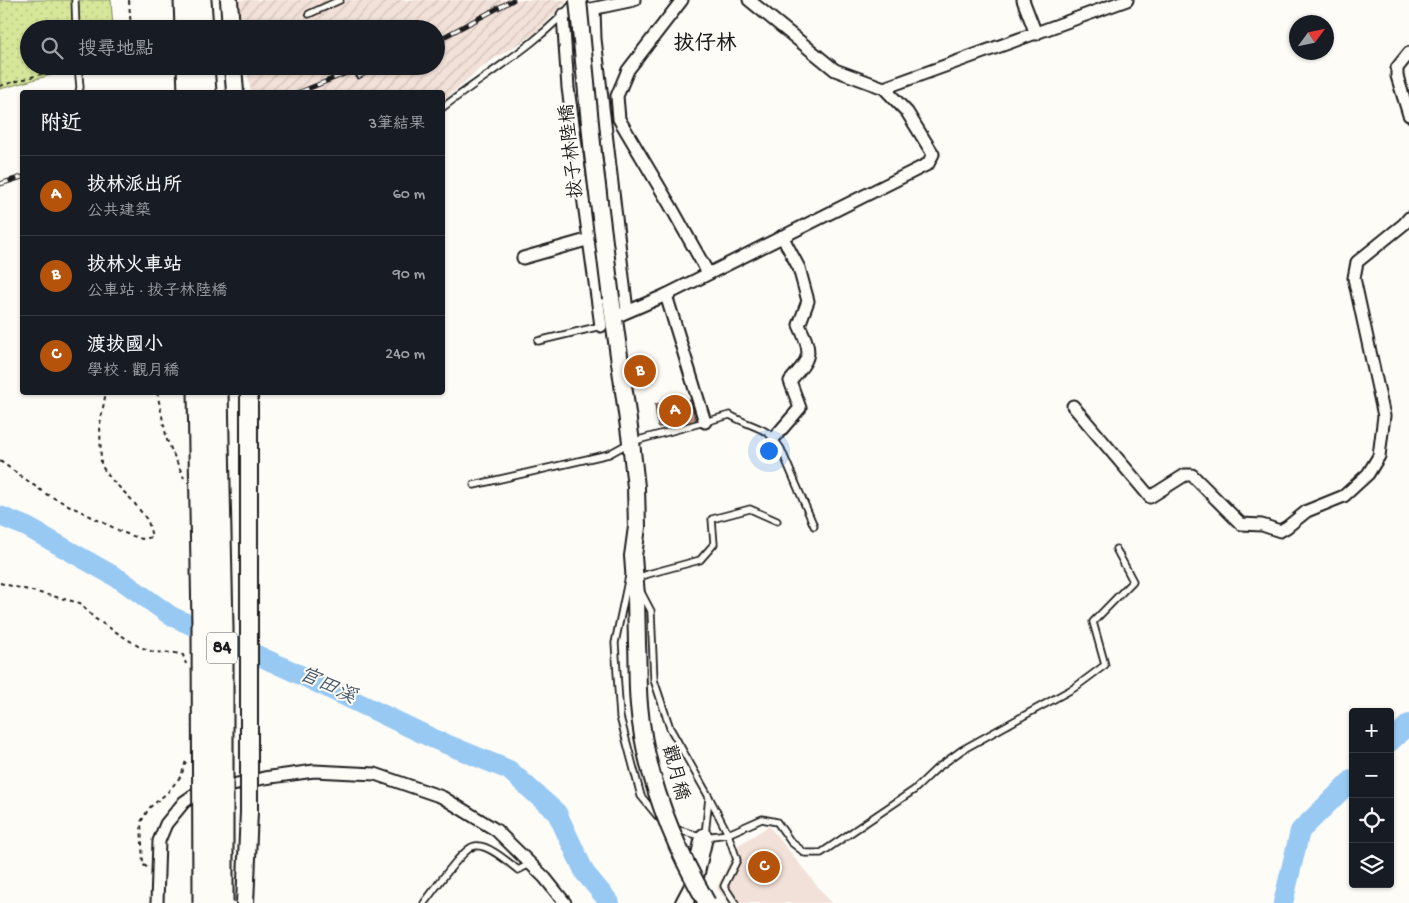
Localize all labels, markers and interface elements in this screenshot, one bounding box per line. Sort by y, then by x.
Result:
north arrow [1289,15,1334,60]
search box [20,20,445,75]
district label: 拔仔林 [674,31,737,58]
icon: search [38,34,66,62]
text: 搜尋地點 [78,39,154,62]
street label: 拔子林陸橋 [556,103,589,200]
text: 附近 [40,113,82,138]
text: 3筆結果 [369,116,425,135]
text: 拔林派出所 [87,175,182,198]
text: A [51,186,61,205]
text: 60 m [393,186,425,205]
text: 公共建築 [87,203,151,222]
text: 拔林火車站 [87,255,182,278]
text: B [52,266,60,285]
text: 90 m [393,266,425,285]
text: 公車站 · 拔子林陸橋 [87,283,228,302]
text: 渡拔國小 [87,335,163,358]
text: C [52,346,60,365]
text: 240 m [385,346,425,365]
pin: B [624,352,656,390]
text: 學校 · 觀月穚 [87,363,180,382]
pin: A [659,392,691,430]
your location [756,438,782,464]
road number: 84 [207,632,237,664]
water label: 官田溪 [295,662,361,711]
map controls [1349,708,1394,888]
button: + [1349,708,1394,753]
street label: 觀月穚 [656,742,693,804]
button: − [1349,753,1394,798]
button: locate [1349,798,1394,843]
button: layers [1349,843,1394,888]
pin: C [748,848,780,886]

